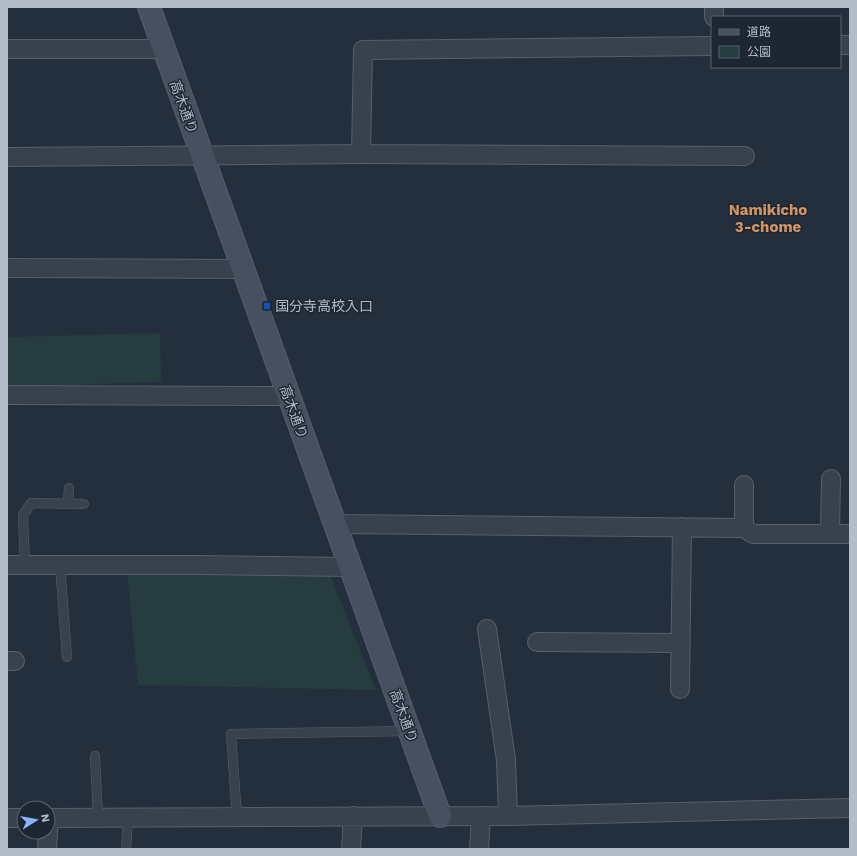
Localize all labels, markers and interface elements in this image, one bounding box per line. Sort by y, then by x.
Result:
legend [711,16,841,68]
text: 道路 [747,25,771,39]
text: 公園 [747,45,771,59]
street label: 高木通り [167,78,201,136]
district label: Namikicho 3-chome [729,201,807,236]
place label: 国分寺高校入口 [275,298,373,314]
marker: 国分寺高校入口 [262,301,272,311]
street label: 高木通り [277,383,311,441]
street label: 高木通り [387,687,421,745]
north arrow [16,800,56,840]
text: N [38,813,52,823]

